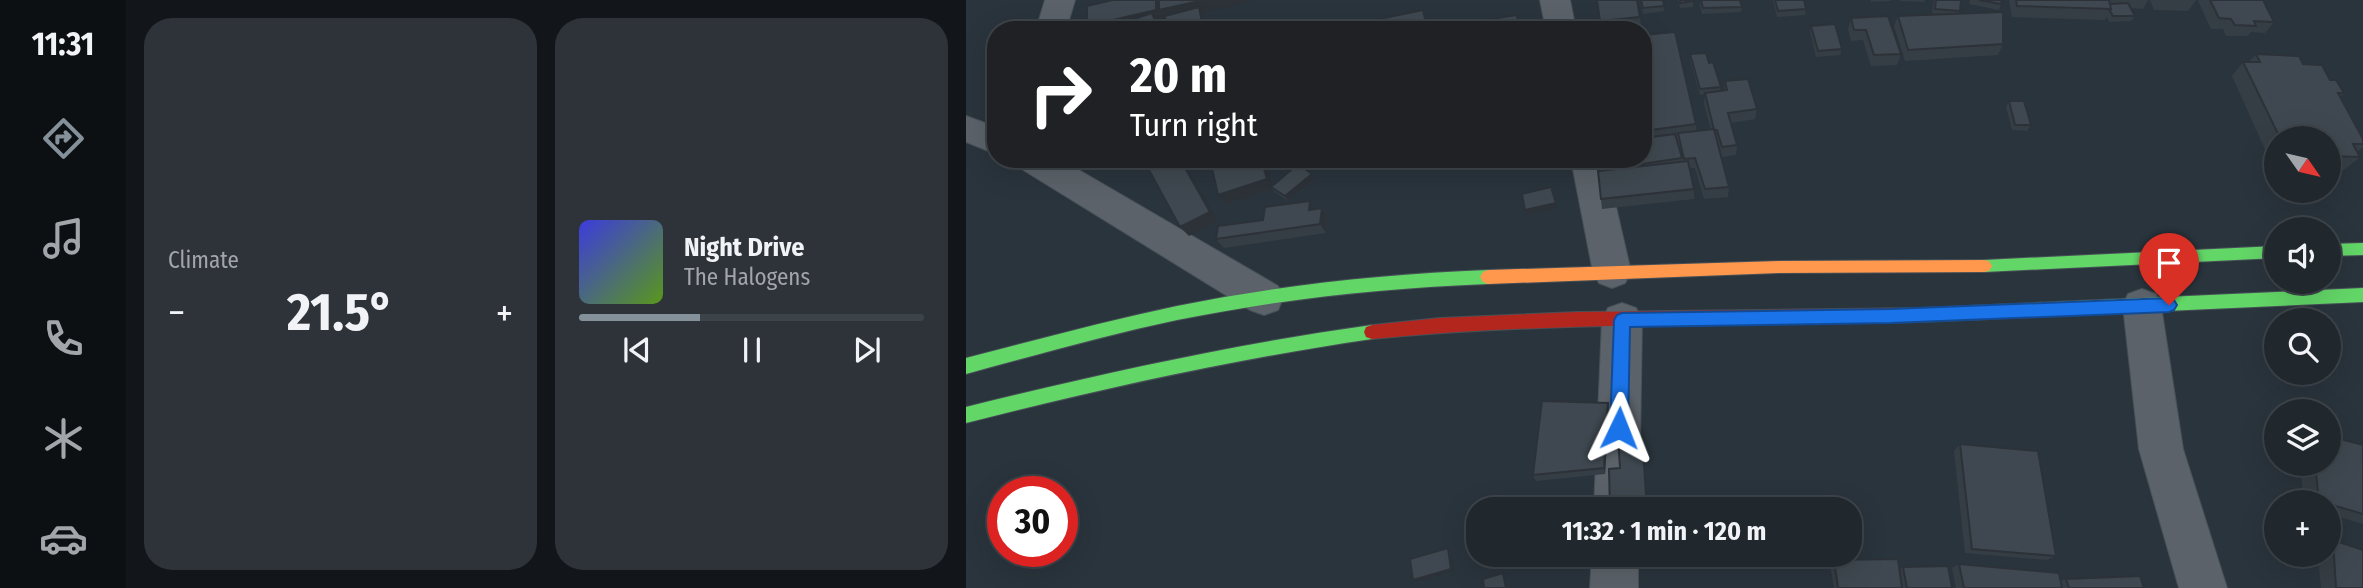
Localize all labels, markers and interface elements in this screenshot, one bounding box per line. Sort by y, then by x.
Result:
text: 11:31 [32,25,94,63]
text: 20 m [1130,46,1227,105]
icon: right [1015,49,1106,140]
text: Turn right [1130,106,1257,144]
icon: directions [39,114,88,163]
north arrow [2264,126,2342,203]
map controls [2264,126,2341,567]
icon: music [39,214,88,263]
button: sound [2264,217,2341,294]
text: Night Drive [684,232,804,263]
pin [2139,233,2199,305]
icon: arrive [2150,244,2188,282]
text: Climate [168,246,239,274]
text: The Halogens [684,263,810,291]
text: 21.5° [287,281,394,344]
text: − [168,290,185,336]
text: + [496,290,513,336]
button: search [2264,308,2341,385]
icon: phone [39,314,88,363]
icon: previous [618,331,656,369]
icon: pause [733,331,771,369]
icon: next [848,331,886,369]
position arrow [1582,391,1656,465]
button: layers [2264,399,2341,476]
icon: climate [39,414,88,463]
speed limit sign: 30 [987,476,1078,567]
button: + [2264,490,2341,567]
icon: car [39,514,88,563]
text: 11:32 · 1 min · 120 m [1562,516,1766,547]

